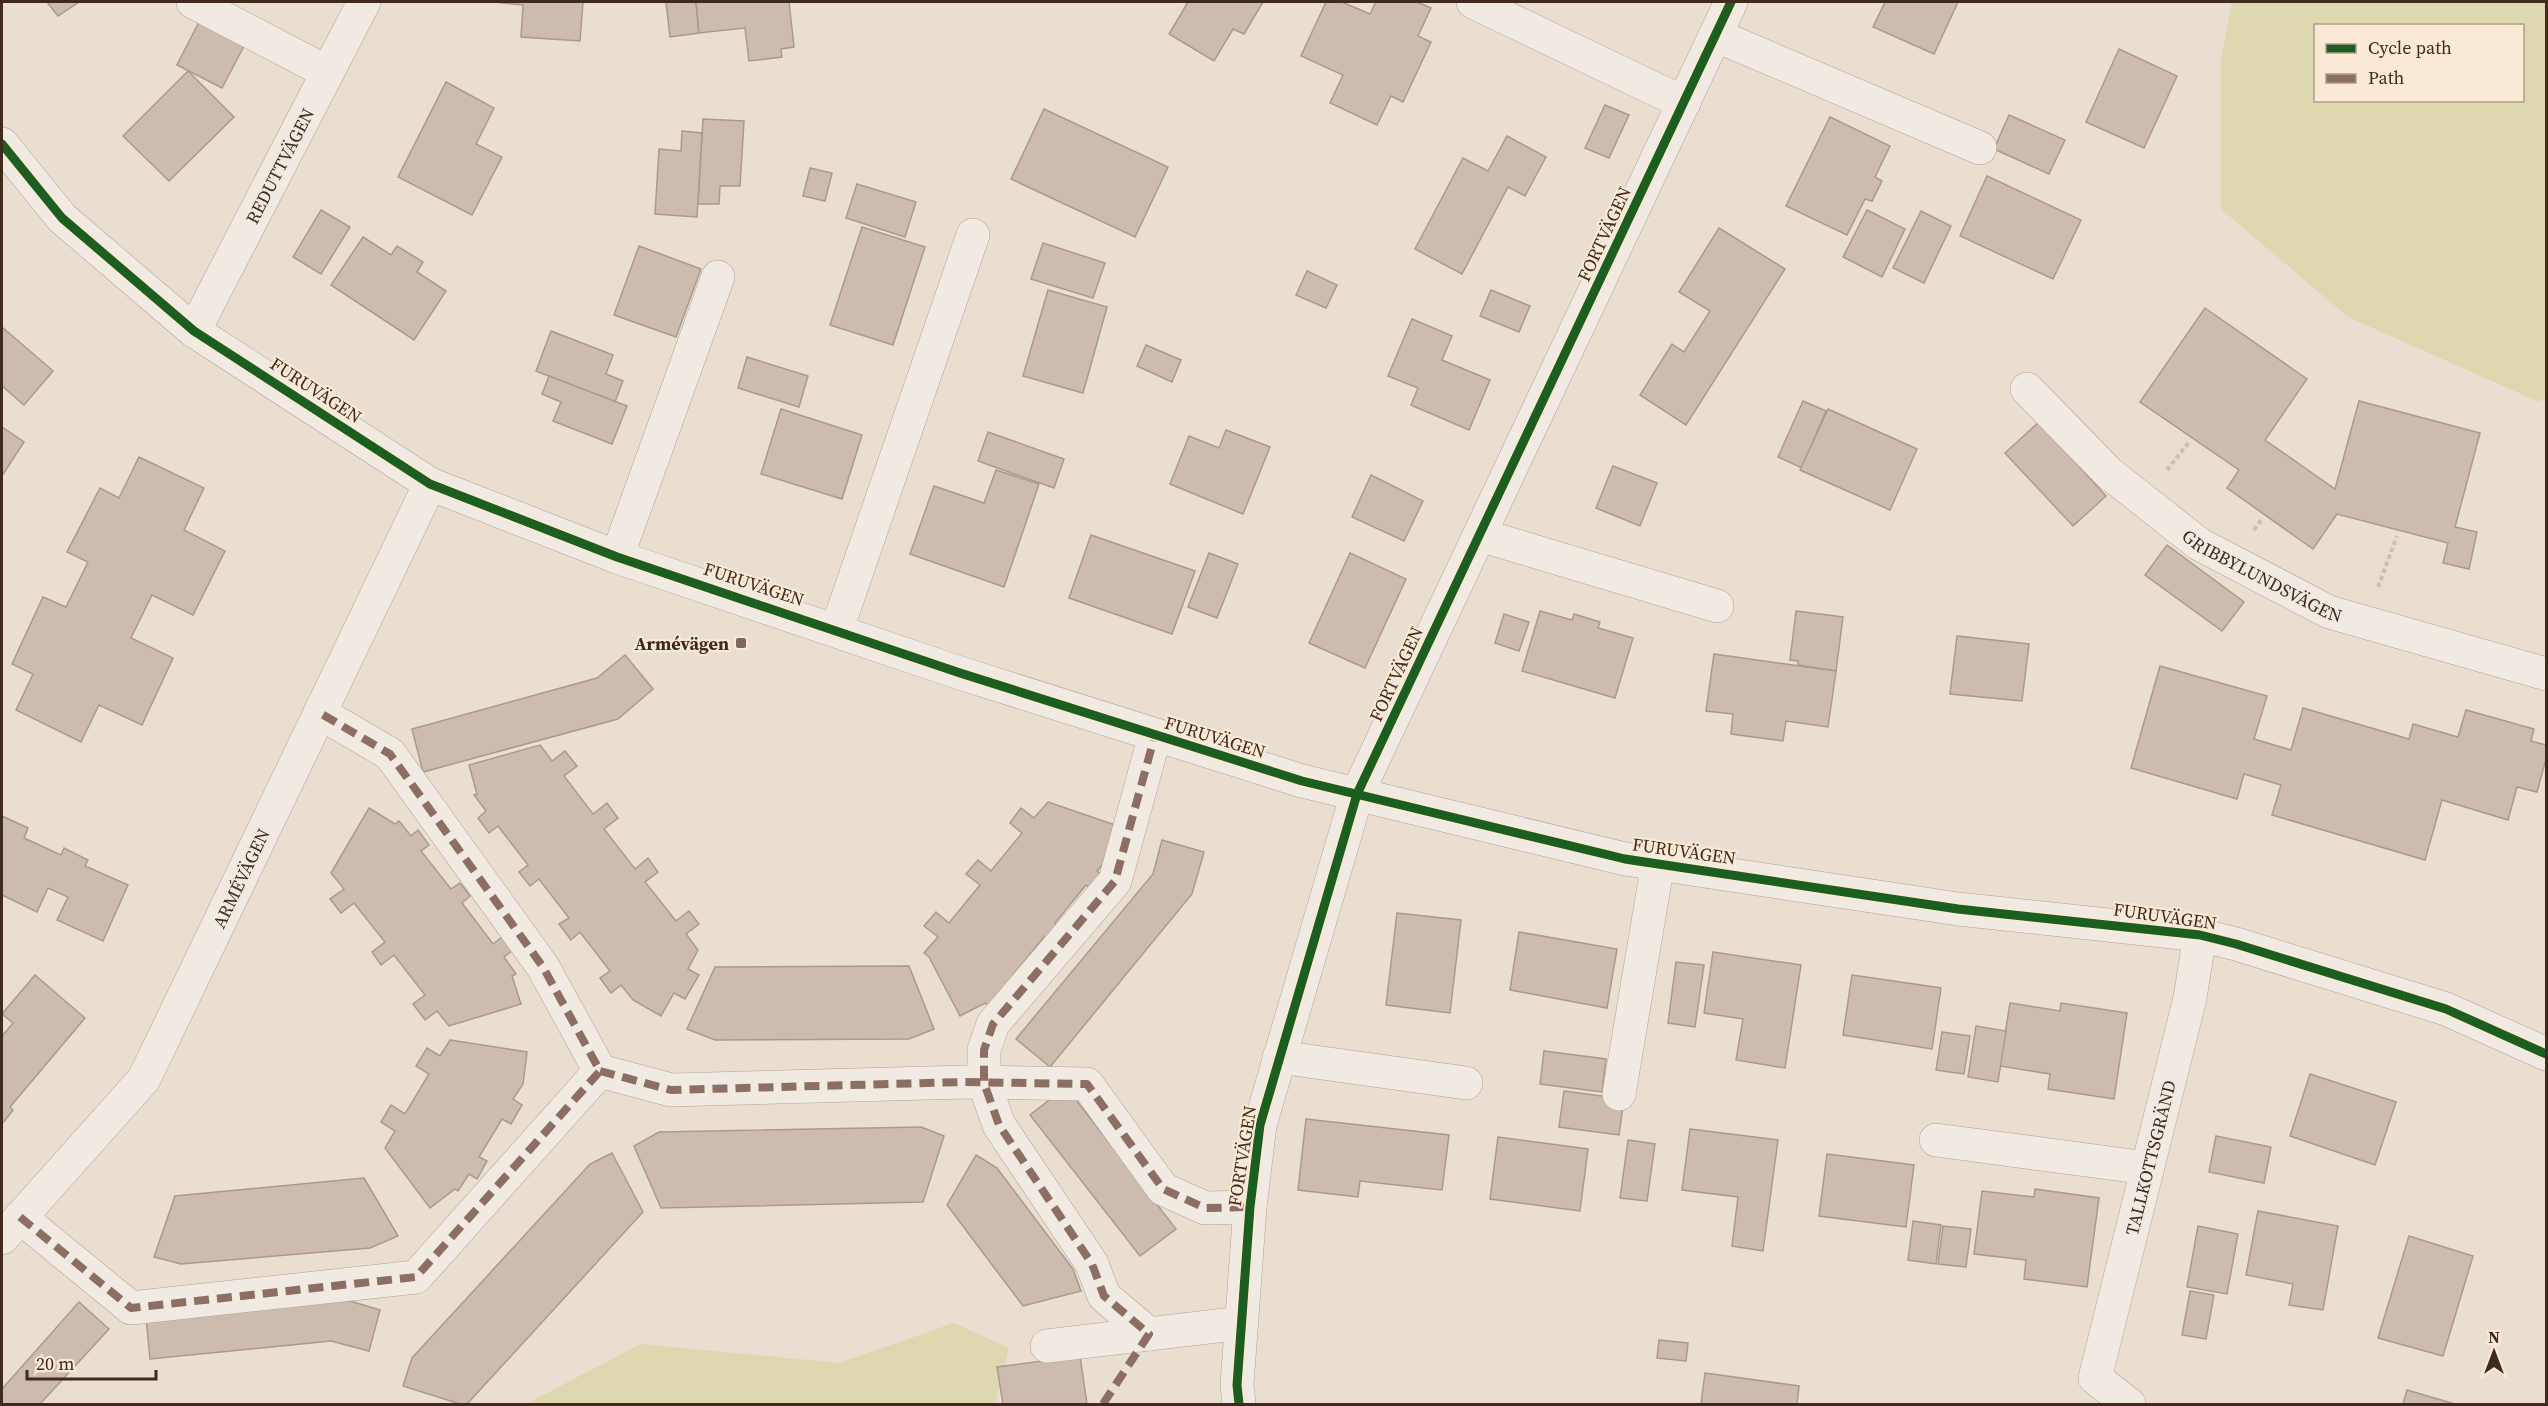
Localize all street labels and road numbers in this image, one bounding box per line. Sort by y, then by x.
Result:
street label: REDUTTVÄGEN [239,103,320,228]
street label: FORTVÄGEN [1571,183,1637,285]
street label: FURUVÄGEN [265,351,367,429]
street label: GRIBBYLUNDSVÄGEN [2177,523,2345,628]
street label: FURUVÄGEN [700,556,808,612]
street label: FORTVÄGEN [1363,623,1429,725]
street label: FURUVÄGEN [1161,710,1269,764]
street label: ARMÉVÄGEN [206,824,275,932]
street label: FURUVÄGEN [1631,831,1737,871]
street label: FURUVÄGEN [2112,896,2218,936]
street label: TALLKOTTSGRÄND [2119,1077,2182,1238]
street label: FORTVÄGEN [1222,1104,1262,1208]

